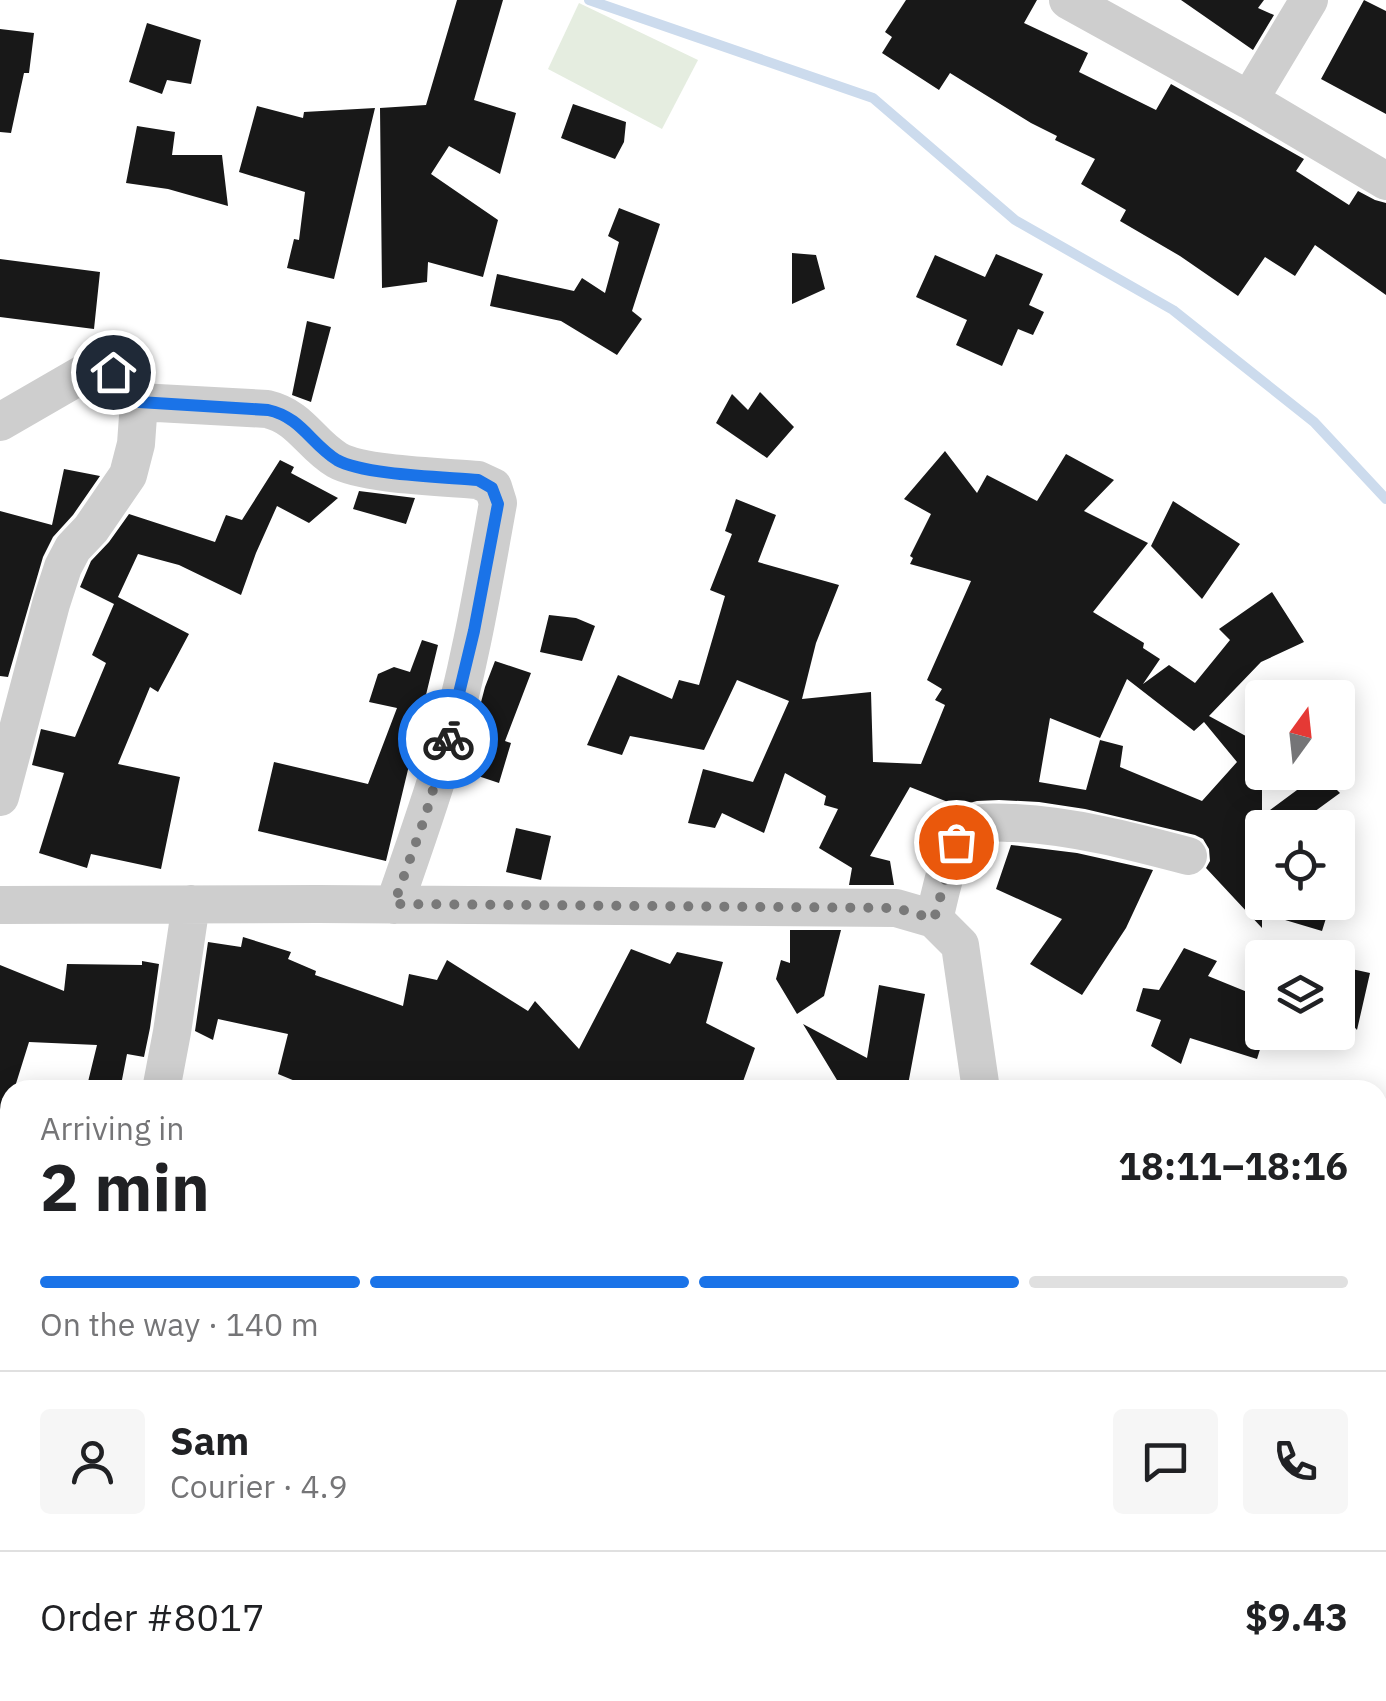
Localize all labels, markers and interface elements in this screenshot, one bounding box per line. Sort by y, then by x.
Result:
pin [71,330,156,415]
icon: home [86,345,141,400]
north arrow [1245,680,1355,790]
map controls [1245,680,1355,1050]
courier [398,689,498,789]
icon: bike [421,712,476,767]
pin [914,800,999,885]
button: locate [1245,810,1355,920]
icon: bag [929,815,984,870]
button: layers [1245,940,1355,1050]
text: Arriving in [40,1107,185,1149]
text: 18:11–18:16 [1118,1141,1348,1190]
text: 2 min [40,1144,210,1229]
text: On the way · 140 m [40,1303,319,1345]
button: person [40,1409,145,1514]
button: chat [1113,1409,1218,1514]
button: phone [1243,1409,1348,1514]
text: Sam [170,1416,249,1465]
text: Courier · 4.9 [170,1465,348,1507]
text: Order #8017 [40,1592,265,1641]
text: $9.43 [1245,1592,1348,1641]

